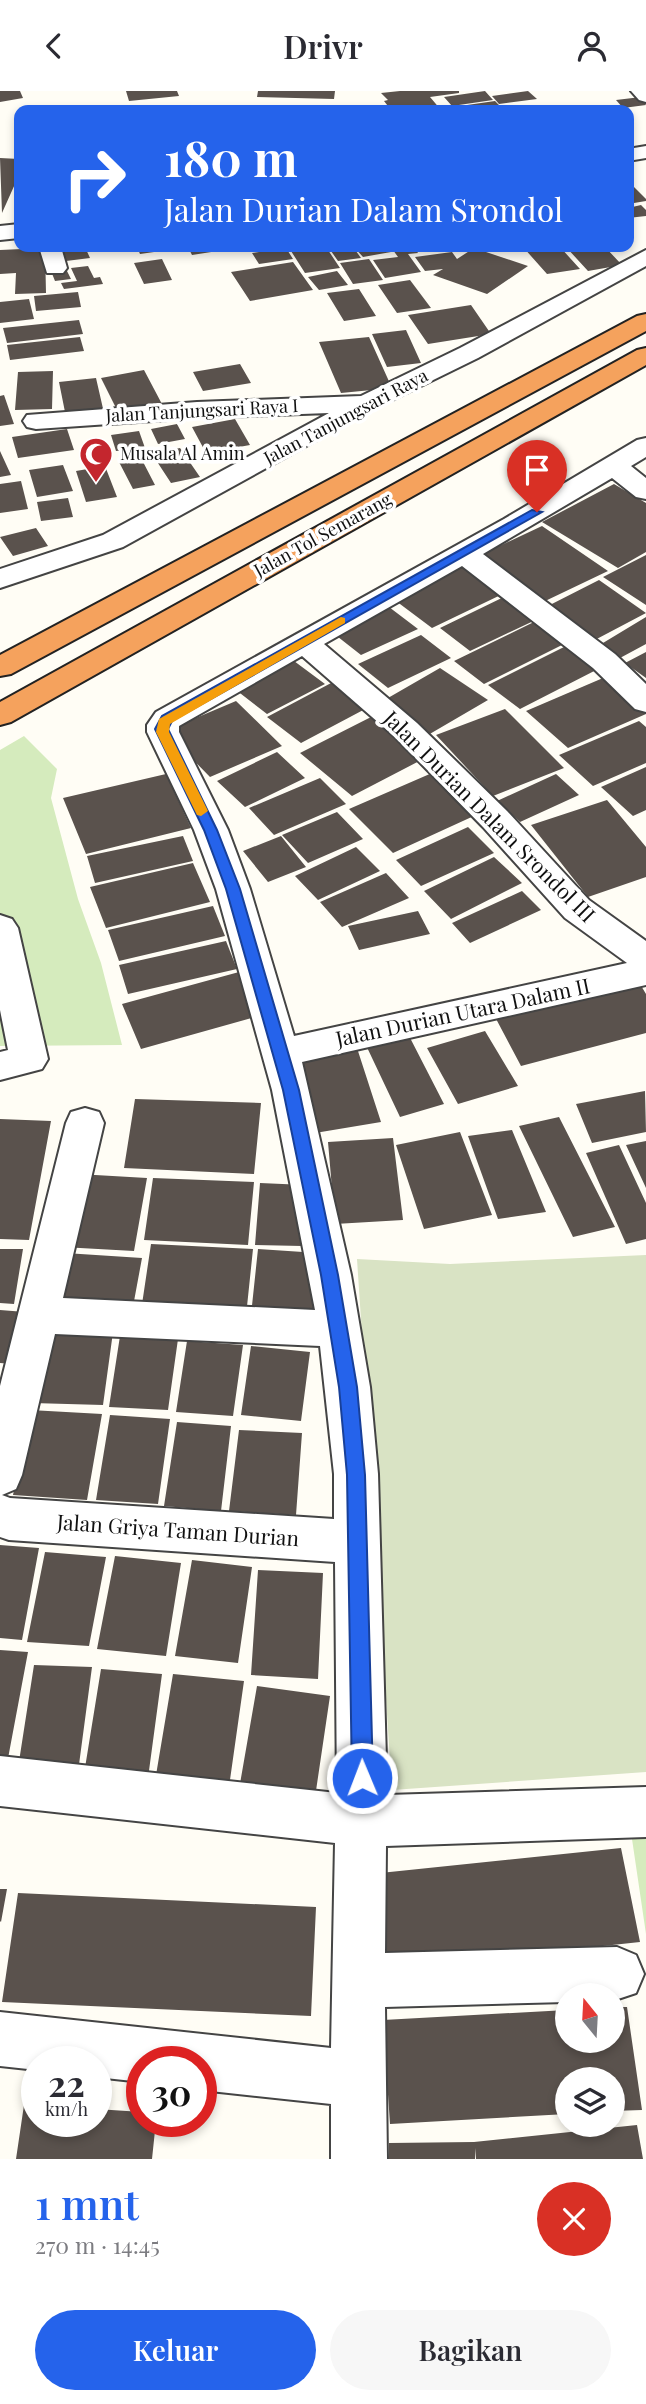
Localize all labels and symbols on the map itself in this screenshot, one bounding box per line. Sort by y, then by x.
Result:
street label: Jalan Tanjungsari Raya [258,363,432,470]
street label: Jalan Tanjungsari Raya I [104,393,299,427]
mosque icon: Musala Al Amin [77,435,115,484]
pin [507,440,567,512]
place label: Musala Al Amin [120,441,245,465]
street label: Jalan Tol Semarang [249,486,396,582]
street label: Jalan Durian Dalam Srondol III [378,703,602,927]
street label: Jalan Durian Utara Dalam II [332,970,592,1052]
street label: Jalan Griya Taman Durian [55,1507,301,1551]
position arrow [325,1741,399,1815]
north arrow [555,1983,625,2053]
speed limit sign: 30 [126,2046,217,2137]

